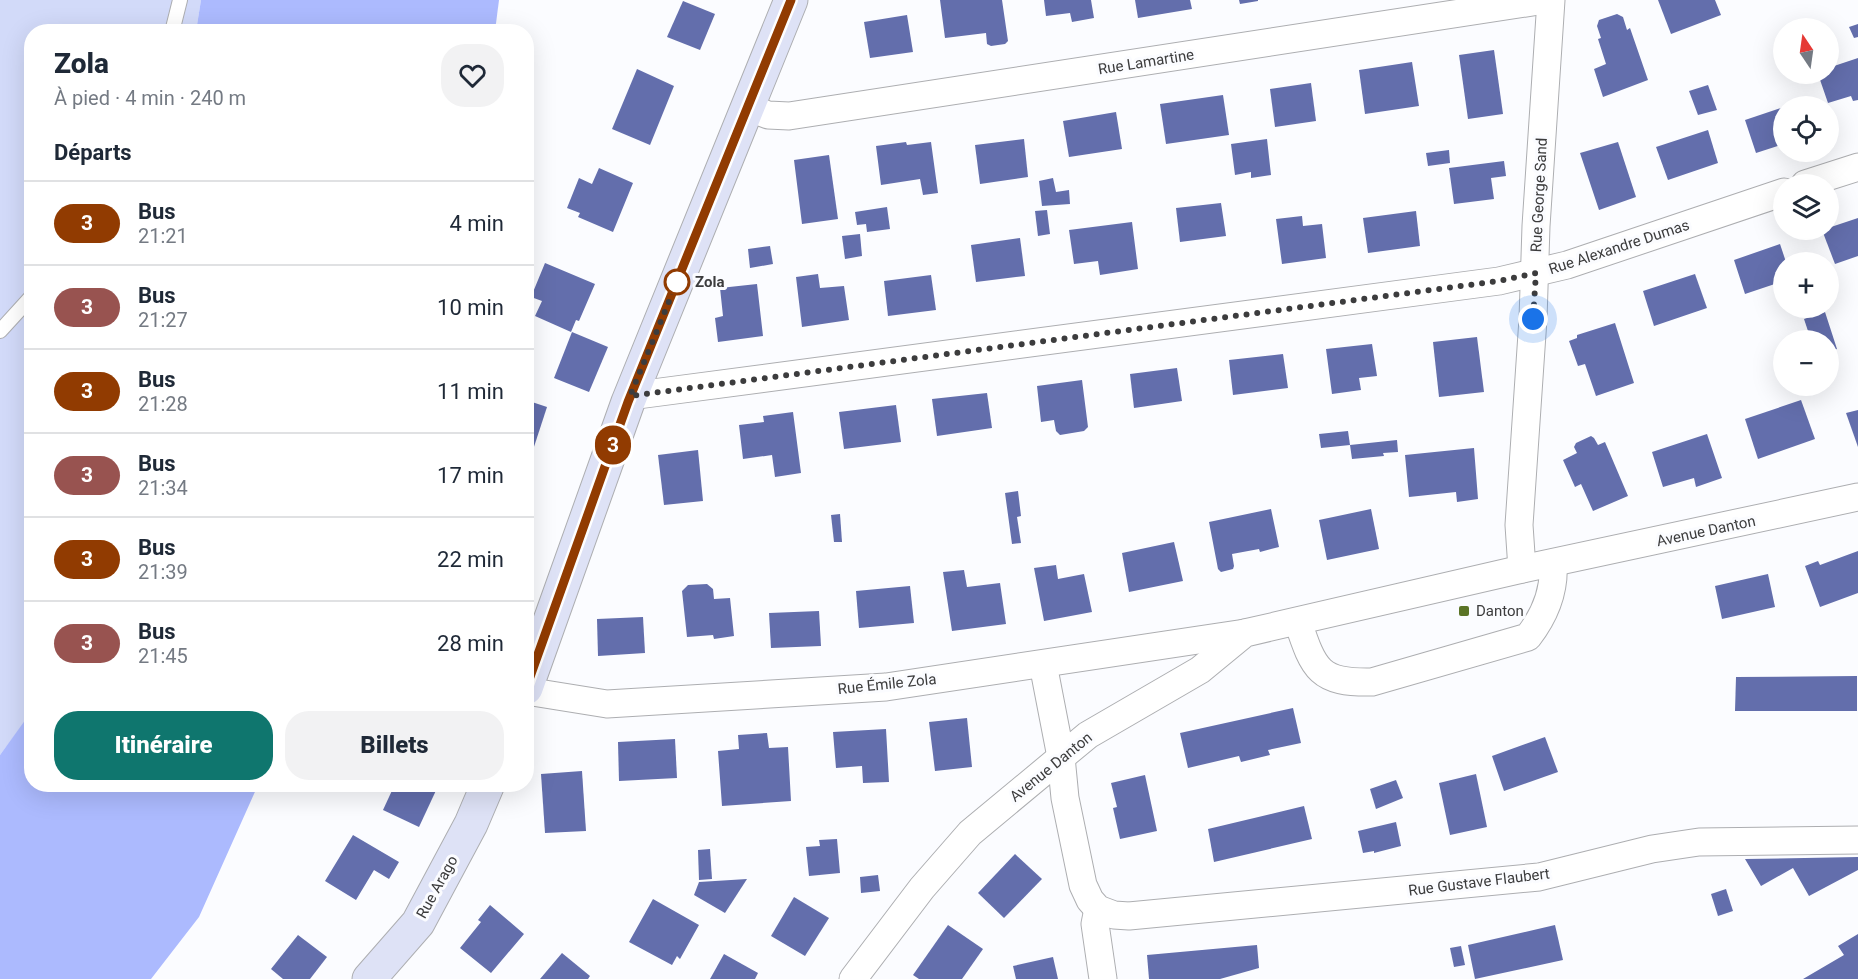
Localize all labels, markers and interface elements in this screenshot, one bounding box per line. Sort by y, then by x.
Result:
north arrow [1773,18,1839,84]
map controls [1773,18,1839,396]
button: heart [441,44,504,107]
street label: Rue Lamartine [1097,46,1195,78]
text: Zola [54,47,109,80]
text: À pied · 4 min · 240 m [54,86,246,110]
button: locate [1773,96,1839,162]
street label: Rue George Sand [1527,137,1551,253]
text: Départs [54,140,132,165]
button: layers [1773,174,1839,240]
text: Bus [138,199,176,224]
text: 3 [81,211,93,235]
text: 4 min [449,211,504,236]
street label: Rue Alexandre Dumas [1546,216,1692,278]
text: 21:21 [138,224,188,248]
button: + [1773,252,1839,318]
marker: Zola [664,269,690,295]
place label: Zola [695,273,724,291]
text: Bus [138,283,176,308]
text: 3 [81,295,93,319]
text: 10 min [437,295,504,320]
your location [1518,304,1548,334]
text: 21:27 [138,308,188,332]
button: − [1773,330,1839,396]
text: Bus [138,367,176,392]
text: 3 [81,379,93,403]
text: 11 min [437,379,504,404]
text: 21:28 [138,392,188,416]
line badge: 3 [594,426,632,464]
text: 3 [607,433,619,457]
text: Bus [138,451,176,476]
text: 3 [81,463,93,487]
text: 17 min [437,463,504,488]
text: 21:34 [138,476,188,500]
street label: Avenue Danton [1655,512,1757,550]
text: Bus [138,535,176,560]
text: 3 [81,547,93,571]
text: 22 min [437,547,504,572]
text: 21:39 [138,560,188,584]
place label: Danton [1476,602,1524,620]
marker: Danton [1457,604,1471,618]
text: Bus [138,619,176,644]
text: 3 [81,631,93,655]
text: 28 min [437,631,504,656]
text: 21:45 [138,644,188,668]
street label: Rue Émile Zola [837,670,937,698]
button: Itinéraire [54,711,273,780]
button: Billets [285,711,504,780]
street label: Avenue Danton [1006,728,1096,806]
street label: Rue Arago [412,853,462,921]
street label: Rue Gustave Flaubert [1407,864,1551,900]

